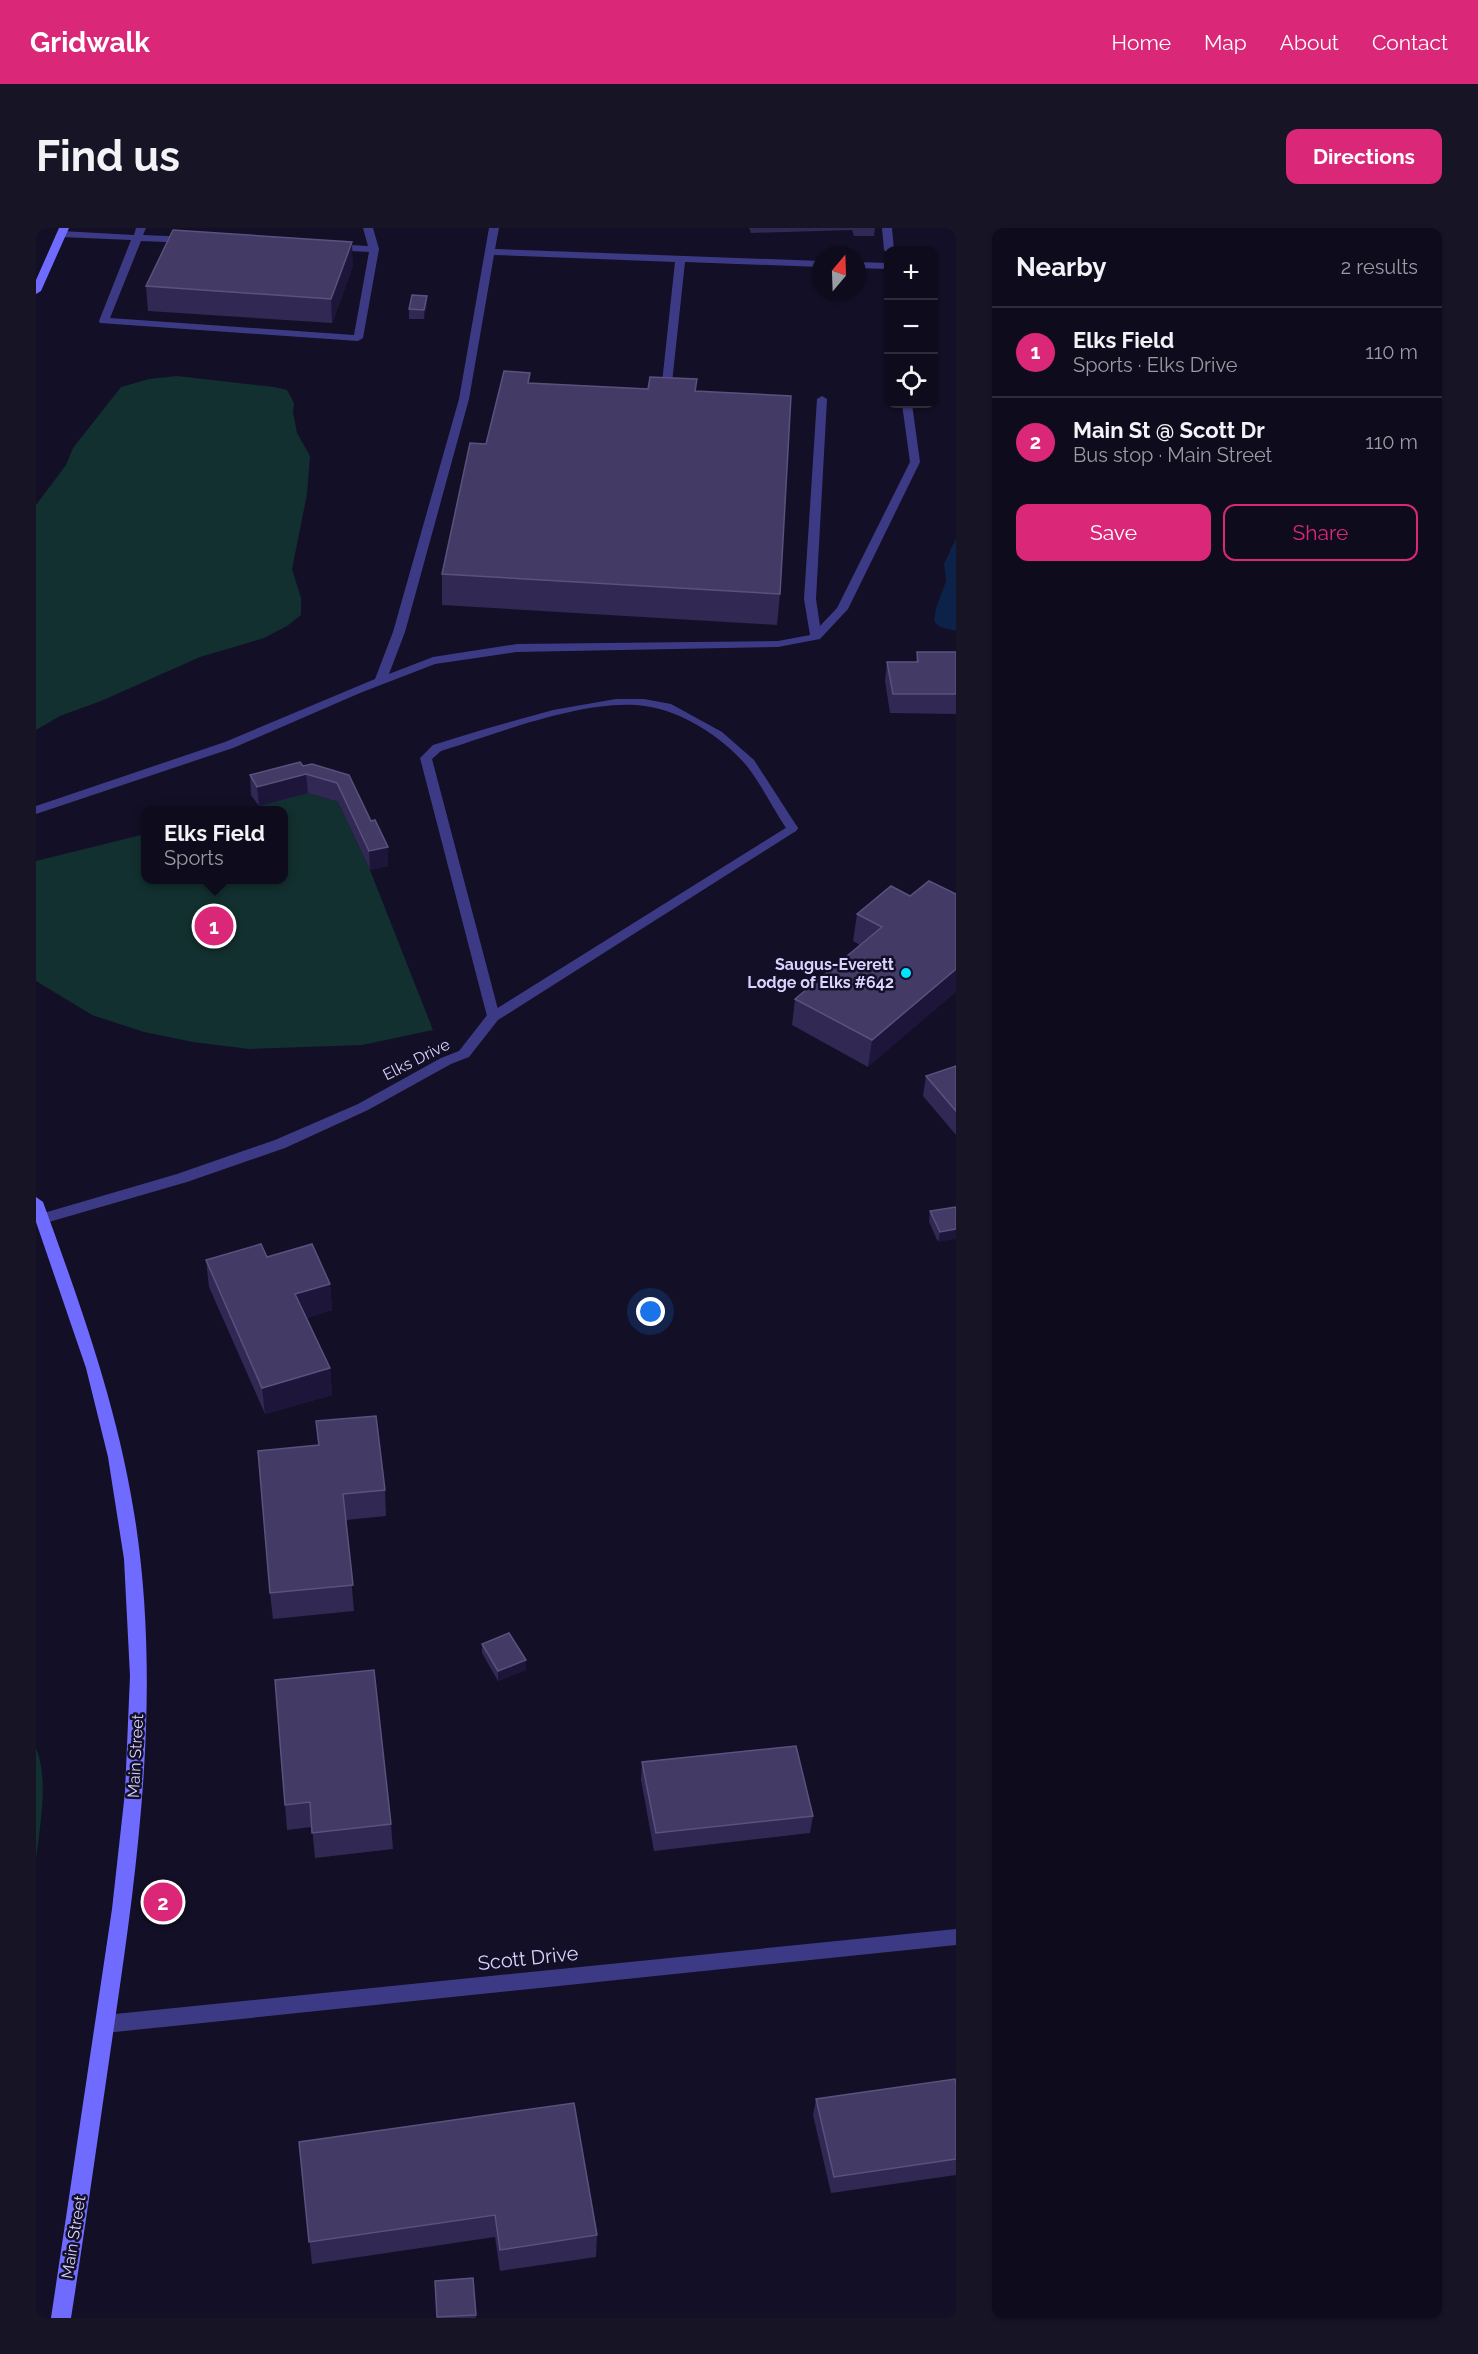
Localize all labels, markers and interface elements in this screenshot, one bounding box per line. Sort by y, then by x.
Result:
text: Gridwalk [30,26,150,59]
text: Home [1112,30,1171,55]
text: Map [1204,30,1247,55]
text: About [1280,30,1339,55]
text: Contact [1372,30,1448,55]
button: Directions [1286,129,1442,184]
text: Find us [36,132,180,181]
north arrow [812,246,866,300]
map controls [884,246,938,408]
button: + [884,246,938,300]
text: Nearby [1016,252,1106,282]
text: 2 results [1341,255,1418,279]
button: − [884,300,938,354]
text: Elks Field [1073,327,1174,353]
text: 1 [1031,340,1040,364]
text: 110 m [1365,340,1418,364]
text: Sports · Elks Drive [1073,353,1237,377]
button: locate [884,354,938,408]
text: Main St @ Scott Dr [1073,417,1265,443]
text: 2 [1030,430,1041,454]
text: 110 m [1365,430,1418,454]
text: Bus stop · Main Street [1073,443,1272,467]
button: Save [1016,504,1211,561]
button: Share [1223,504,1418,561]
popup [141,806,288,884]
text: Elks Field [164,820,265,846]
text: Sports [164,846,224,870]
pin: 1 [194,904,234,948]
place label: Saugus-Everett Lodge of Elks #642 [747,955,894,992]
marker: Saugus-Everett Lodge of Elks #642 [899,966,913,980]
street label: Elks Drive [380,1035,453,1084]
your location [636,1297,665,1326]
street label: Main Street [124,1713,147,1798]
pin: 2 [144,1880,182,1924]
street label: Scott Drive [477,1941,580,1975]
street label: Main Street [58,2194,90,2280]

